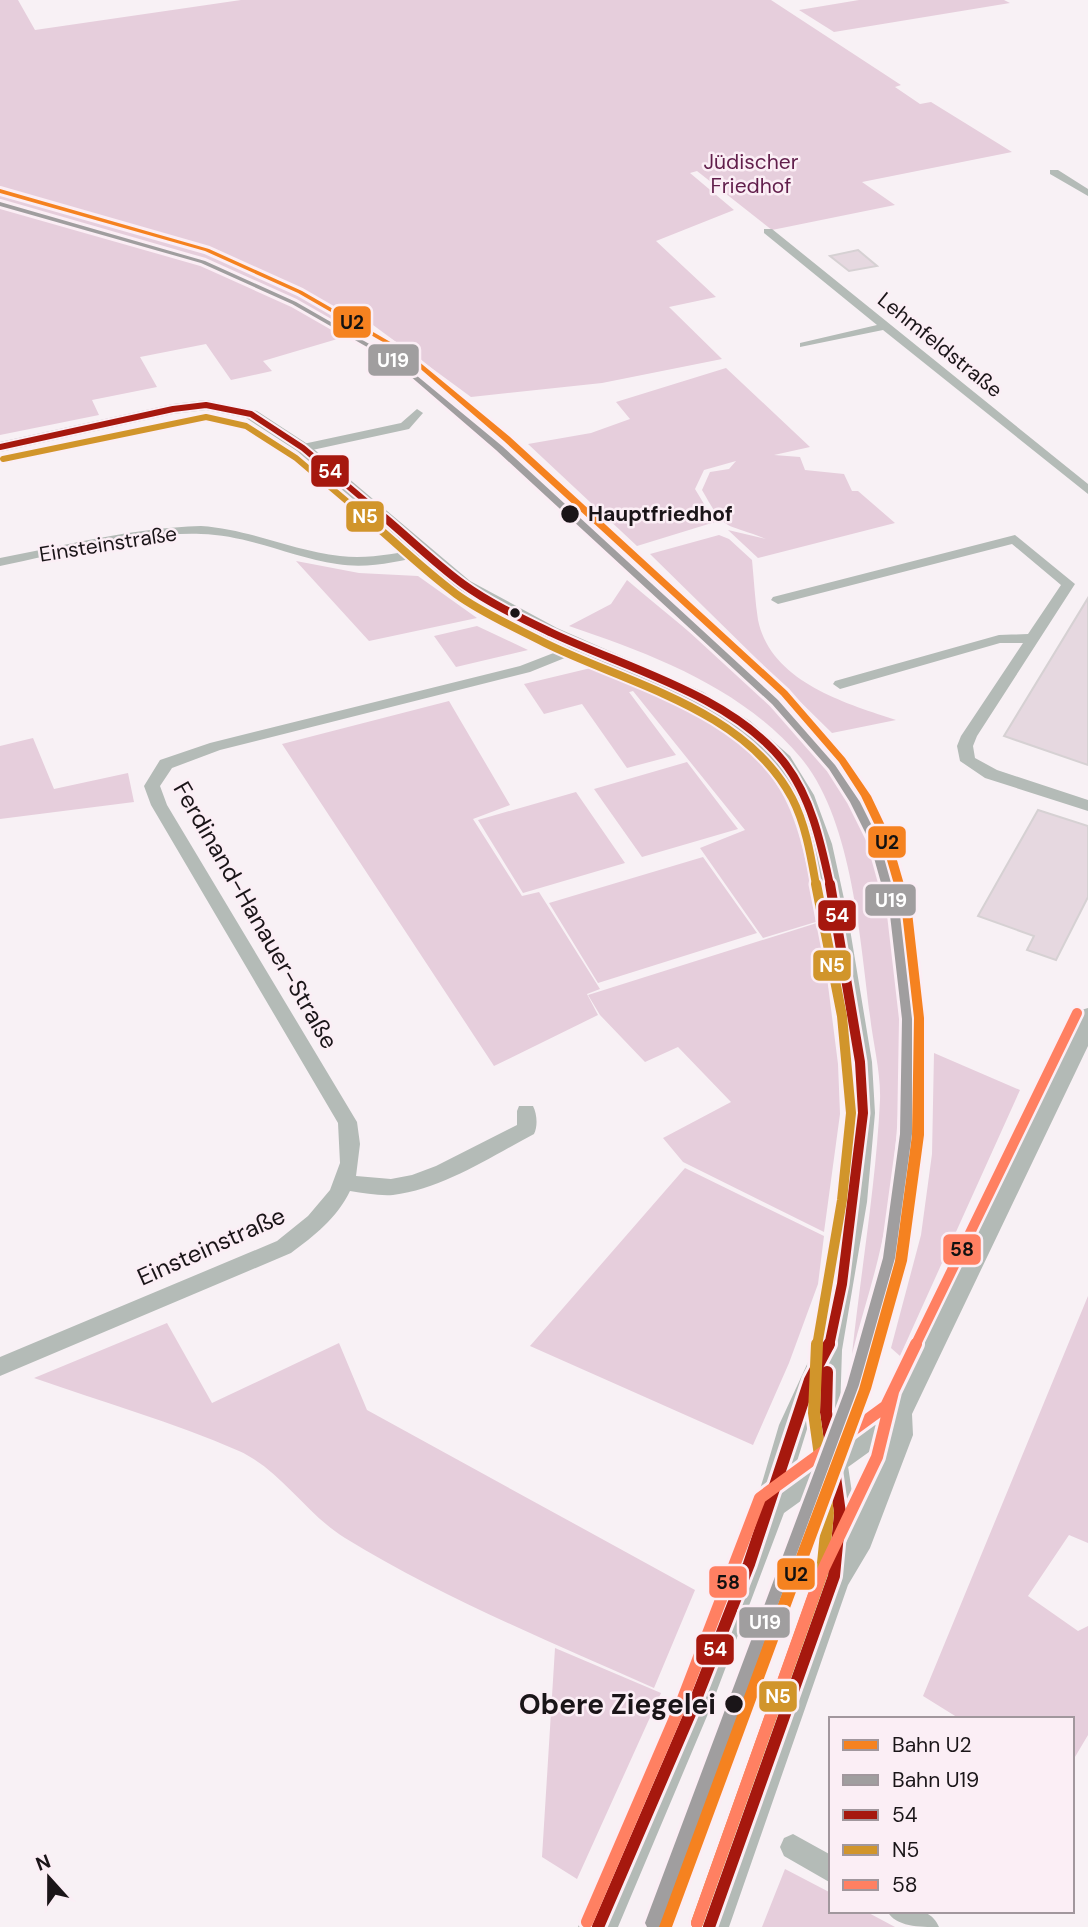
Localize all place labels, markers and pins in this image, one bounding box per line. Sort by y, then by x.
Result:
place label: Hauptfriedhof [588,500,733,528]
marker: Hauptfriedhof [559,503,581,525]
unlabelled marker [508,606,522,620]
place label: Obere Ziegelei [519,1686,716,1723]
marker: Obere Ziegelei [723,1693,745,1715]

